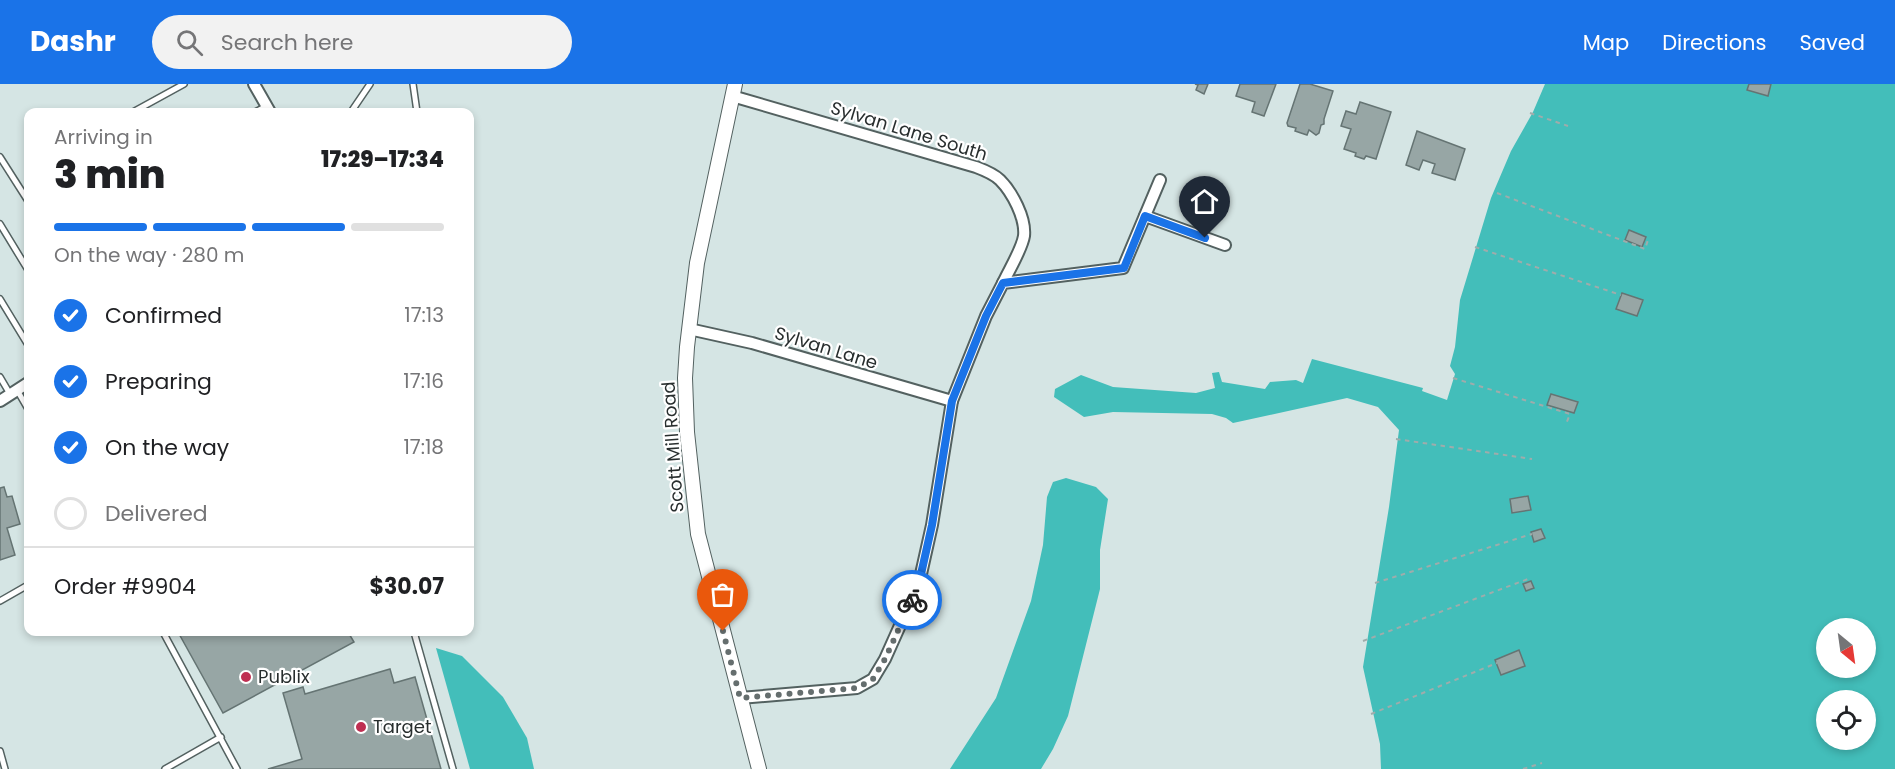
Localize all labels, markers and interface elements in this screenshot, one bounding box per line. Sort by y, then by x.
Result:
search box [152,15,572,69]
text: Dashr [30,22,116,61]
icon: search [173,26,206,59]
text: Search here [221,27,353,58]
text: Map [1583,28,1629,57]
text: Directions [1662,28,1766,57]
text: Saved [1799,28,1865,57]
street label: Sylvan Lane South [828,95,991,166]
text: Arriving in [54,123,153,151]
text: 17:29–17:34 [321,144,444,175]
text: 3 min [54,147,166,202]
pin [1179,176,1230,238]
icon: home [1188,185,1221,218]
text: On the way · 280 m [54,241,244,269]
icon: check [54,299,87,332]
text: Confirmed [105,300,222,331]
text: 17:13 [404,301,444,329]
street label: Sylvan Lane [772,320,881,375]
icon: check [54,365,87,398]
text: Preparing [105,366,212,397]
text: 17:16 [403,367,444,395]
street label: Scott Mill Road [655,381,690,513]
icon: check [54,431,87,464]
text: On the way [105,432,229,463]
text: 17:18 [403,433,444,461]
text: Delivered [105,498,208,529]
pin [697,569,748,631]
courier [882,570,942,630]
text: Order #9904 [54,571,196,602]
text: $30.07 [370,571,444,602]
icon: bag [706,578,739,611]
icon: bike [896,584,929,617]
north arrow [1816,618,1876,678]
map controls [1816,618,1876,750]
place label: Publix [258,664,310,689]
marker: Publix [239,670,253,684]
button: locate [1816,690,1876,750]
place label: Target [373,714,432,739]
marker: Target [354,720,368,734]

